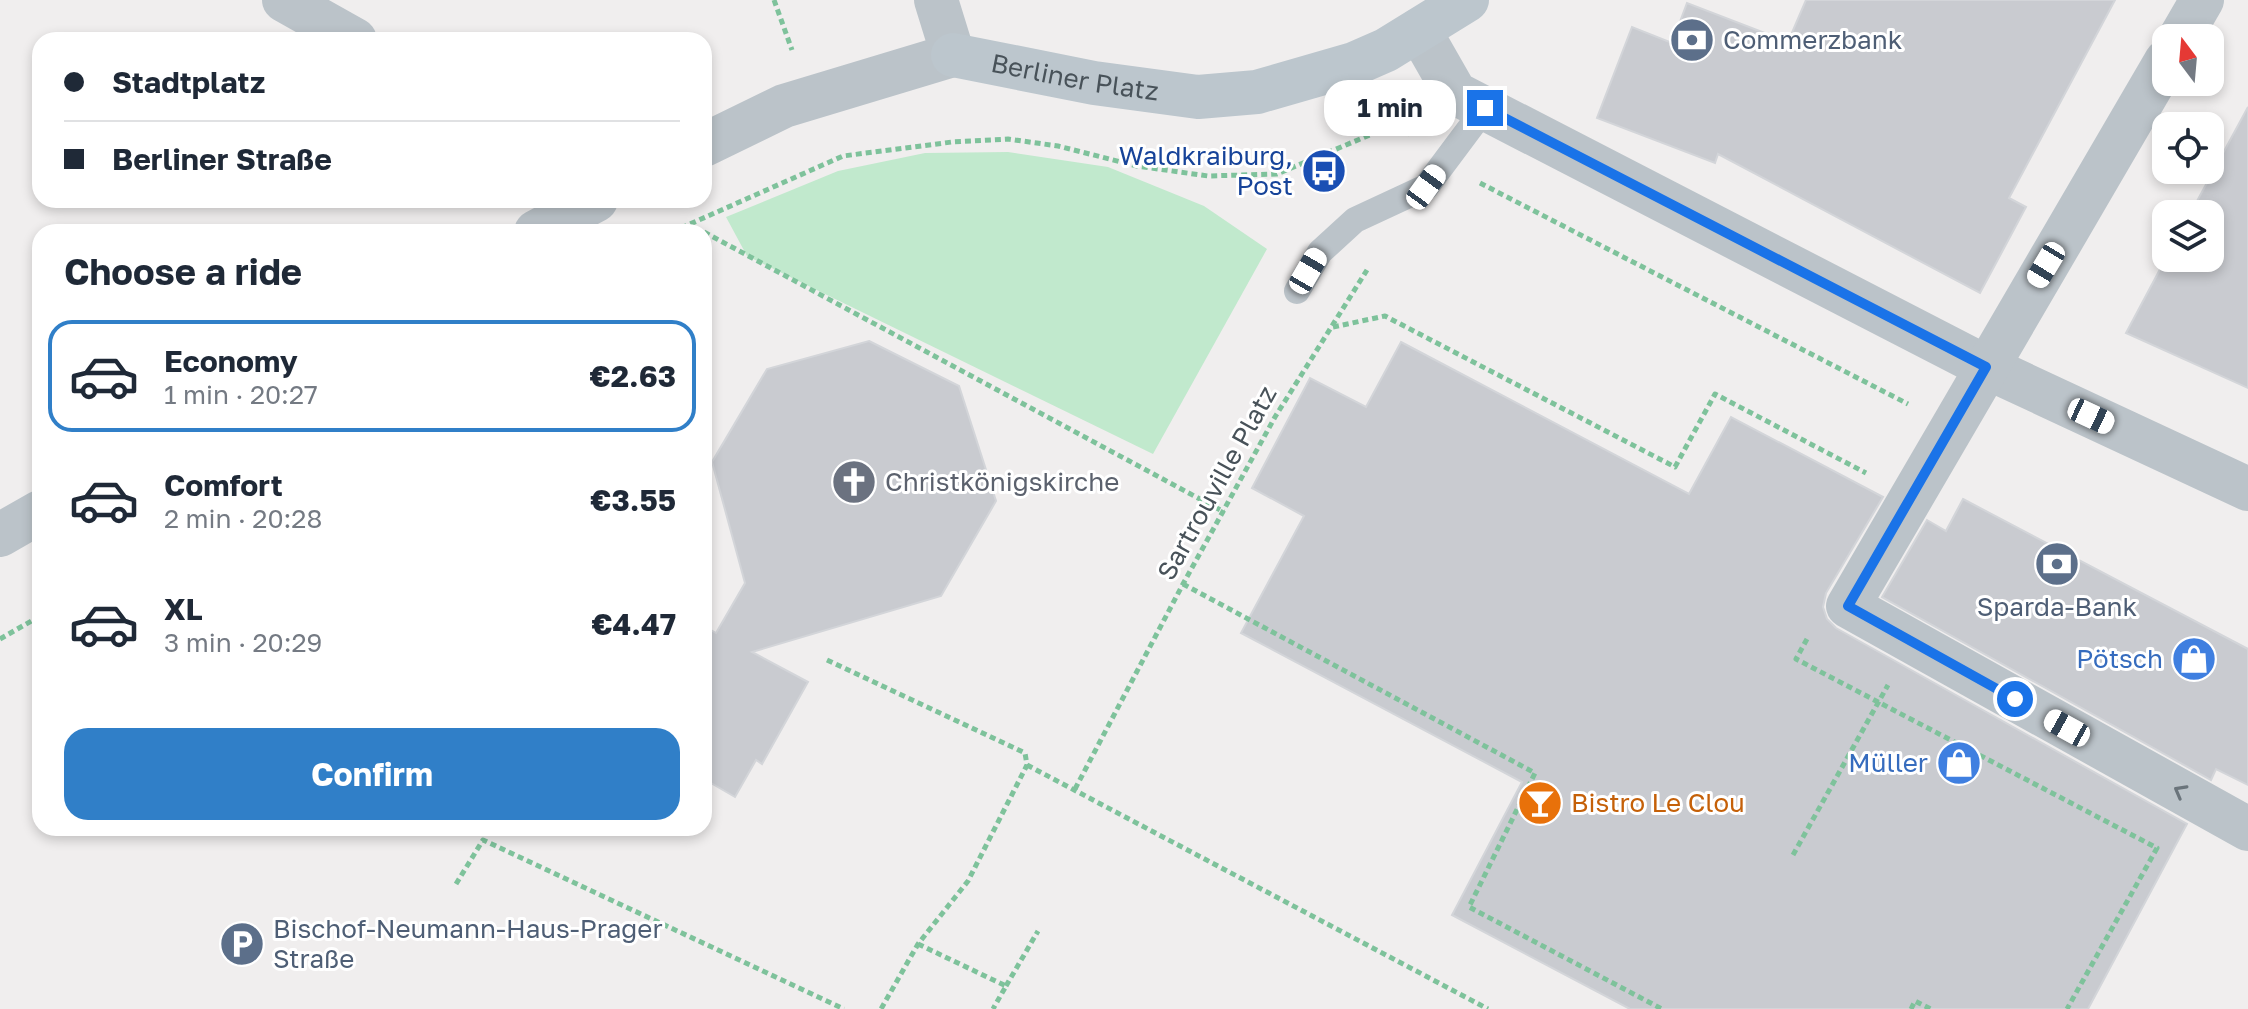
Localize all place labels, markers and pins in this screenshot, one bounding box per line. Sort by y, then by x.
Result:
bank icon: Commerzbank [1668,16,1716,64]
place label: Commerzbank [1723,24,1903,55]
place label: Waldkraiburg, Post [1119,140,1293,201]
bus stop icon: Waldkraiburg, Post [1300,147,1348,195]
church icon: Christkönigskirche [830,458,878,506]
place label: Christkönigskirche [885,466,1119,497]
bank icon: Sparda-Bank [2033,540,2081,588]
place label: Sparda-Bank [1977,591,2138,622]
shop icon: Pötsch [2170,635,2218,683]
place label: Pötsch [2076,643,2163,674]
shop icon: Müller [1935,739,1983,787]
place label: Müller [1848,747,1928,778]
bar icon: Bistro Le Clou [1516,779,1564,827]
place label: Bistro Le Clou [1571,787,1745,818]
place label: Bischof-Neumann-Haus-Prager Straße [273,913,663,974]
parking icon: Bischof-Neumann-Haus-Prager Straße [218,920,266,968]

